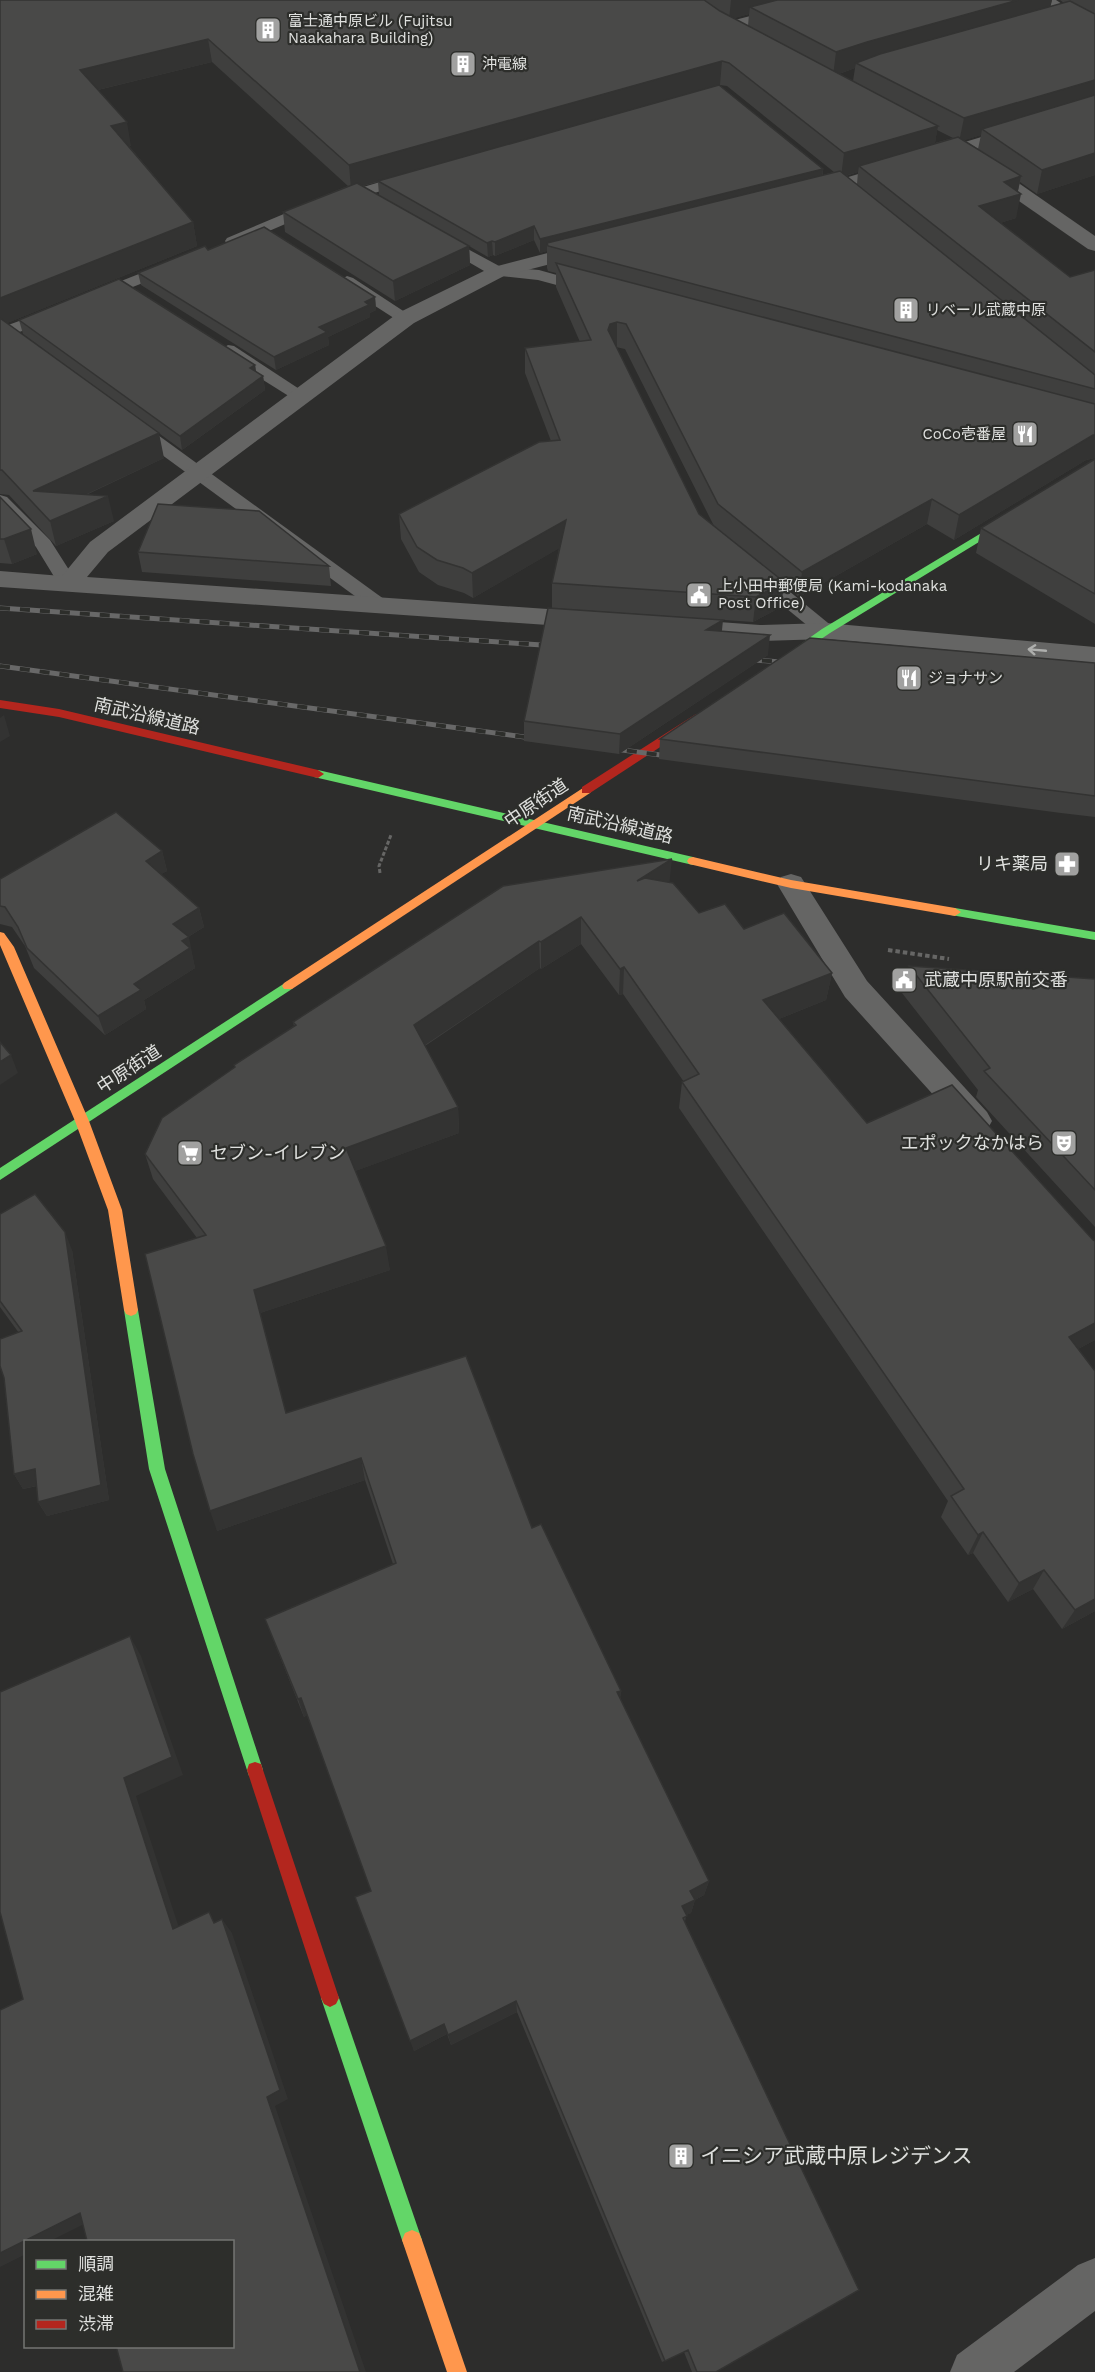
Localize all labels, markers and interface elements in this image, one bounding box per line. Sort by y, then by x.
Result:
place label: 富士通中原ビル (Fujitsu Naakahara Building) [288,12,453,47]
building icon: 富士通中原ビル (Fujitsu Naakahara Building) [253,15,283,45]
building icon: 沖電線 [448,49,478,79]
place label: 沖電線 [482,55,527,73]
building icon: リベール武蔵中原 [891,295,921,325]
place label: リベール武蔵中原 [926,301,1046,319]
restaurant icon: CoCo壱番屋 [1010,419,1040,449]
place label: CoCo壱番屋 [922,425,1006,443]
place label: 上小田中郵便局 (Kami-kodanaka Post Office) [718,577,948,612]
public building icon: 上小田中郵便局 (Kami-kodanaka Post Office) [684,580,714,610]
one-way arrow [1027,644,1047,655]
restaurant icon: ジョナサン [894,663,924,693]
place label: ジョナサン [928,669,1003,687]
street label: 南武沿線道路 [92,693,202,738]
street label: 中原街道 [500,774,571,831]
street label: 南武沿線道路 [565,802,675,847]
pharmacy icon: リキ薬局 [1052,849,1082,879]
place label: リキ薬局 [976,853,1048,874]
public building icon: 武蔵中原駅前交番 [889,965,919,995]
place label: 武蔵中原駅前交番 [924,969,1068,990]
street label: 中原街道 [93,1040,165,1097]
theatre icon: エポックなかはら [1049,1128,1079,1158]
place label: エポックなかはら [901,1132,1044,1153]
supermarket icon: セブン-イレブン [175,1138,205,1168]
place label: セブン-イレブン [210,1142,345,1163]
building icon: イニシア武蔵中原レジデンス [666,2141,696,2171]
place label: イニシア武蔵中原レジデンス [700,2143,973,2168]
legend [24,2240,234,2348]
text: 順調 [78,2253,114,2274]
text: 混雑 [78,2283,114,2304]
text: 渋滞 [78,2313,114,2334]

